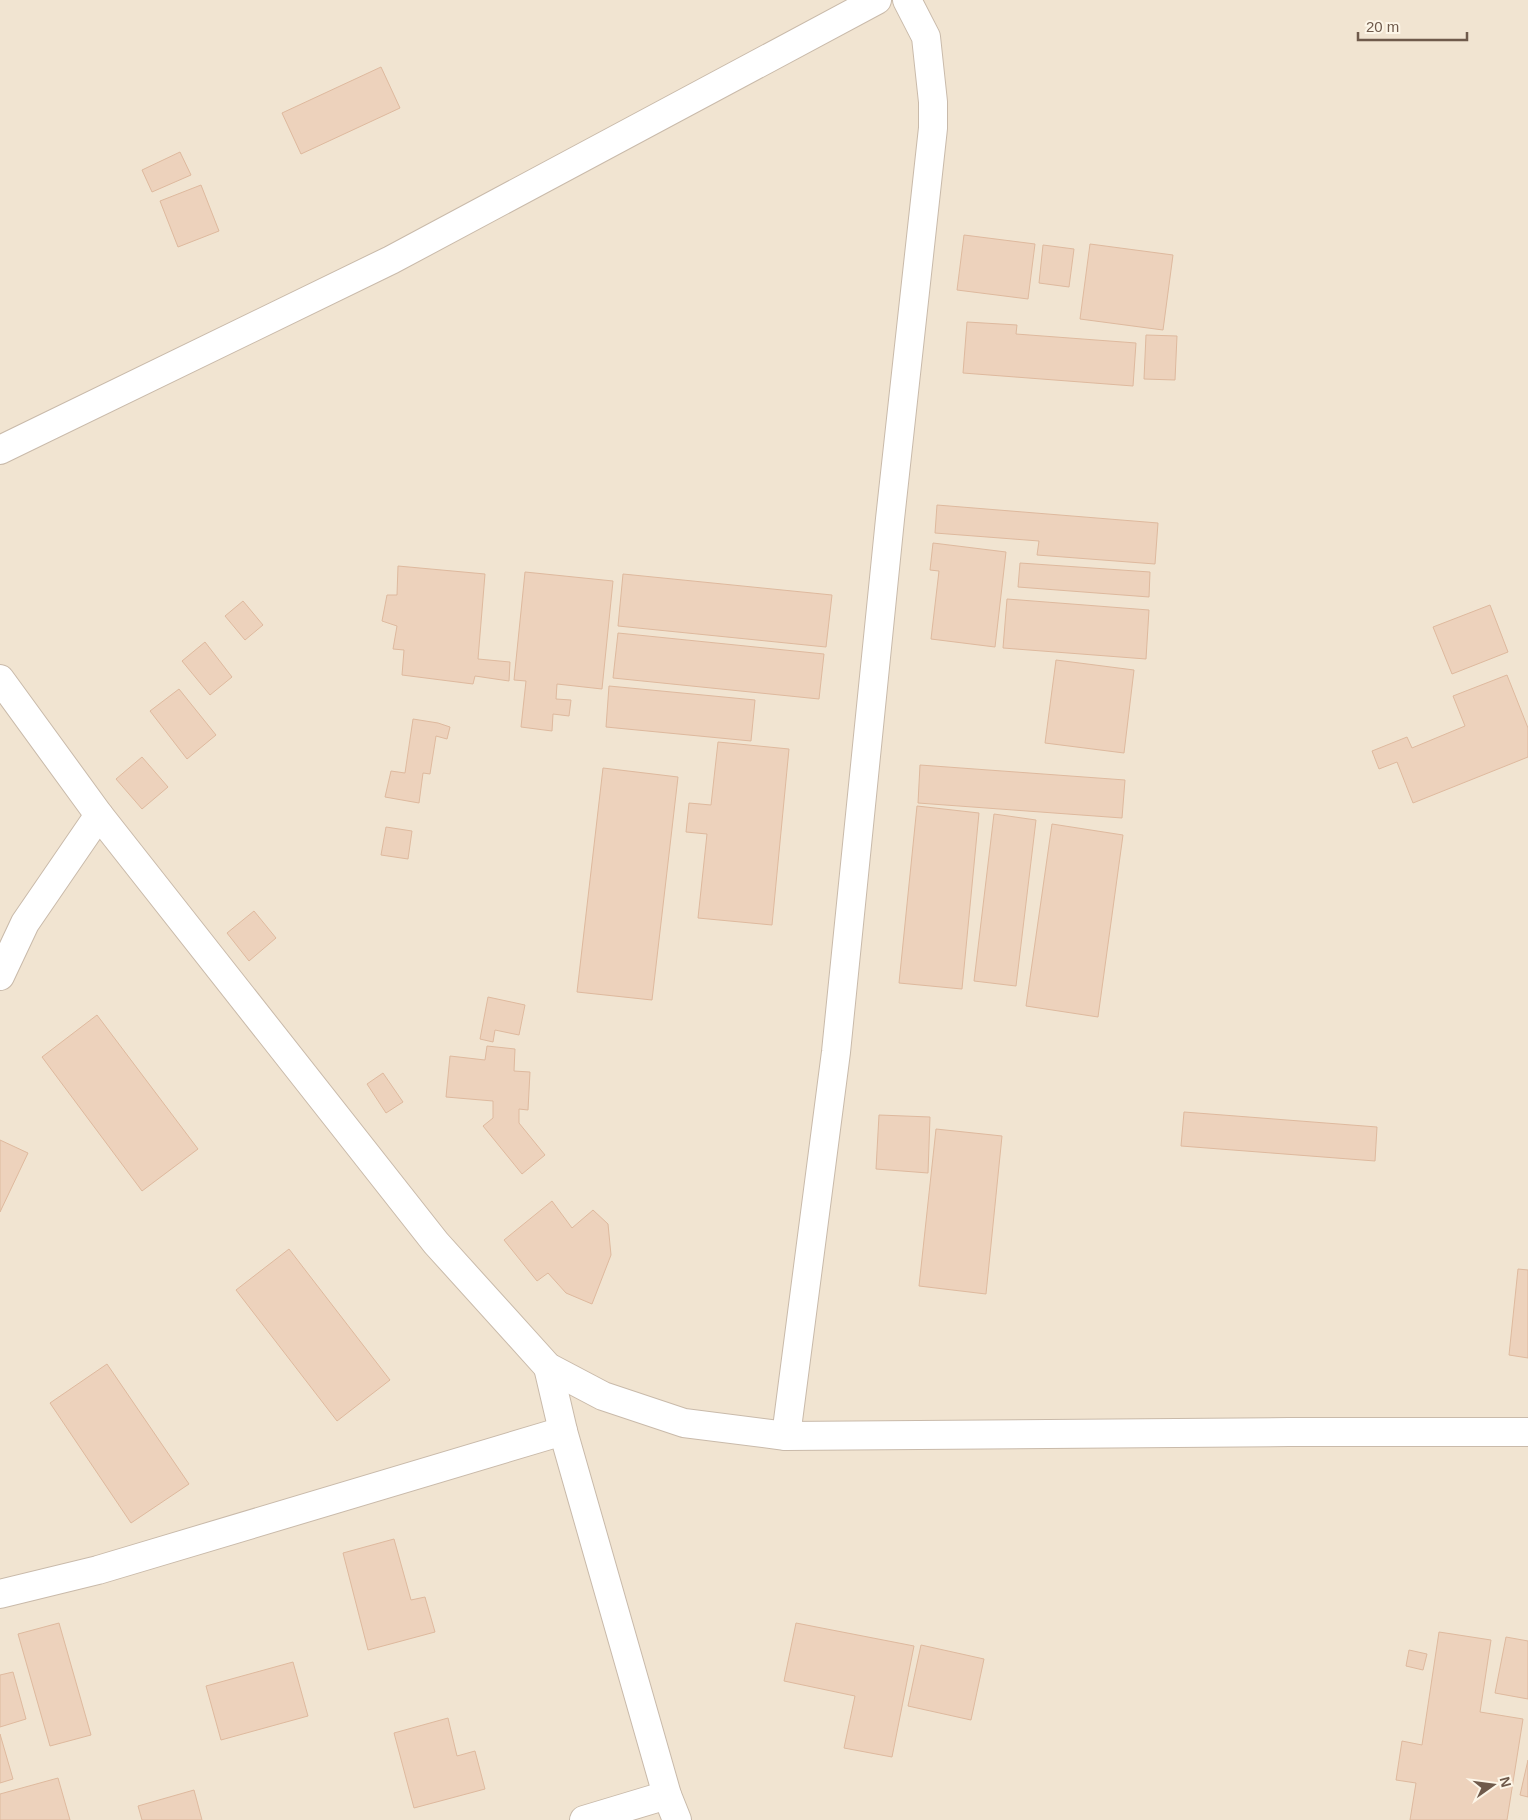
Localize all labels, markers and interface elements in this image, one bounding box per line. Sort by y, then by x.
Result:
scale bar [1358,10,1467,42]
text: 20 m [1366,18,1399,35]
north arrow [1468,1760,1518,1810]
text: N [1497,1775,1515,1789]

